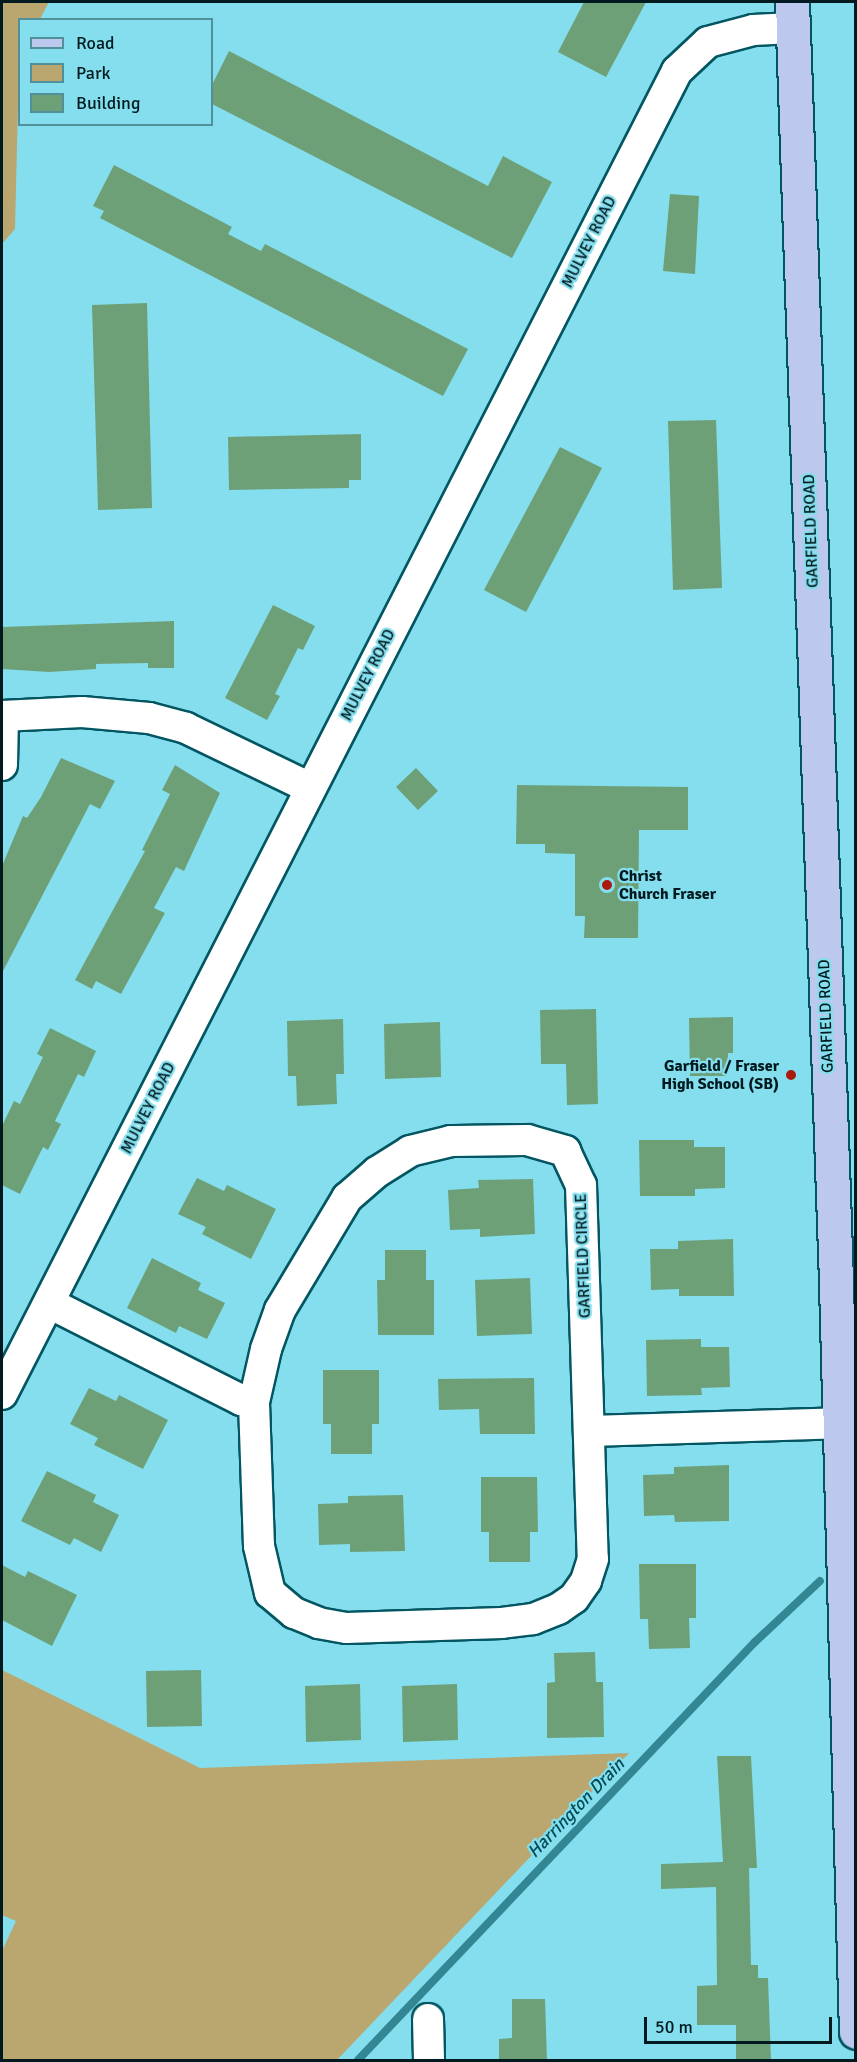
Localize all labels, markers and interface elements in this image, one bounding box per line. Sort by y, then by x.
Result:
legend [18,18,213,126]
text: Road [76,32,115,54]
text: Park [76,62,111,84]
text: Building [76,92,140,114]
street label: MULVEY ROAD [558,193,620,291]
street label: GARFIELD ROAD [799,474,823,588]
street label: MULVEY ROAD [337,626,399,724]
place label: Christ Church Fraser [619,866,716,904]
marker: Christ Church Fraser [600,878,614,892]
street label: GARFIELD ROAD [814,959,838,1073]
place label: Garfield / Fraser High School (SB) [661,1056,779,1094]
street label: MULVEY ROAD [117,1059,179,1157]
marker: Garfield / Fraser High School (SB) [784,1068,798,1082]
street label: GARFIELD CIRCLE [571,1193,595,1319]
water label: Harrington Drain [523,1754,629,1862]
scale bar [647,2005,834,2043]
text: 50 m [655,2016,693,2038]

